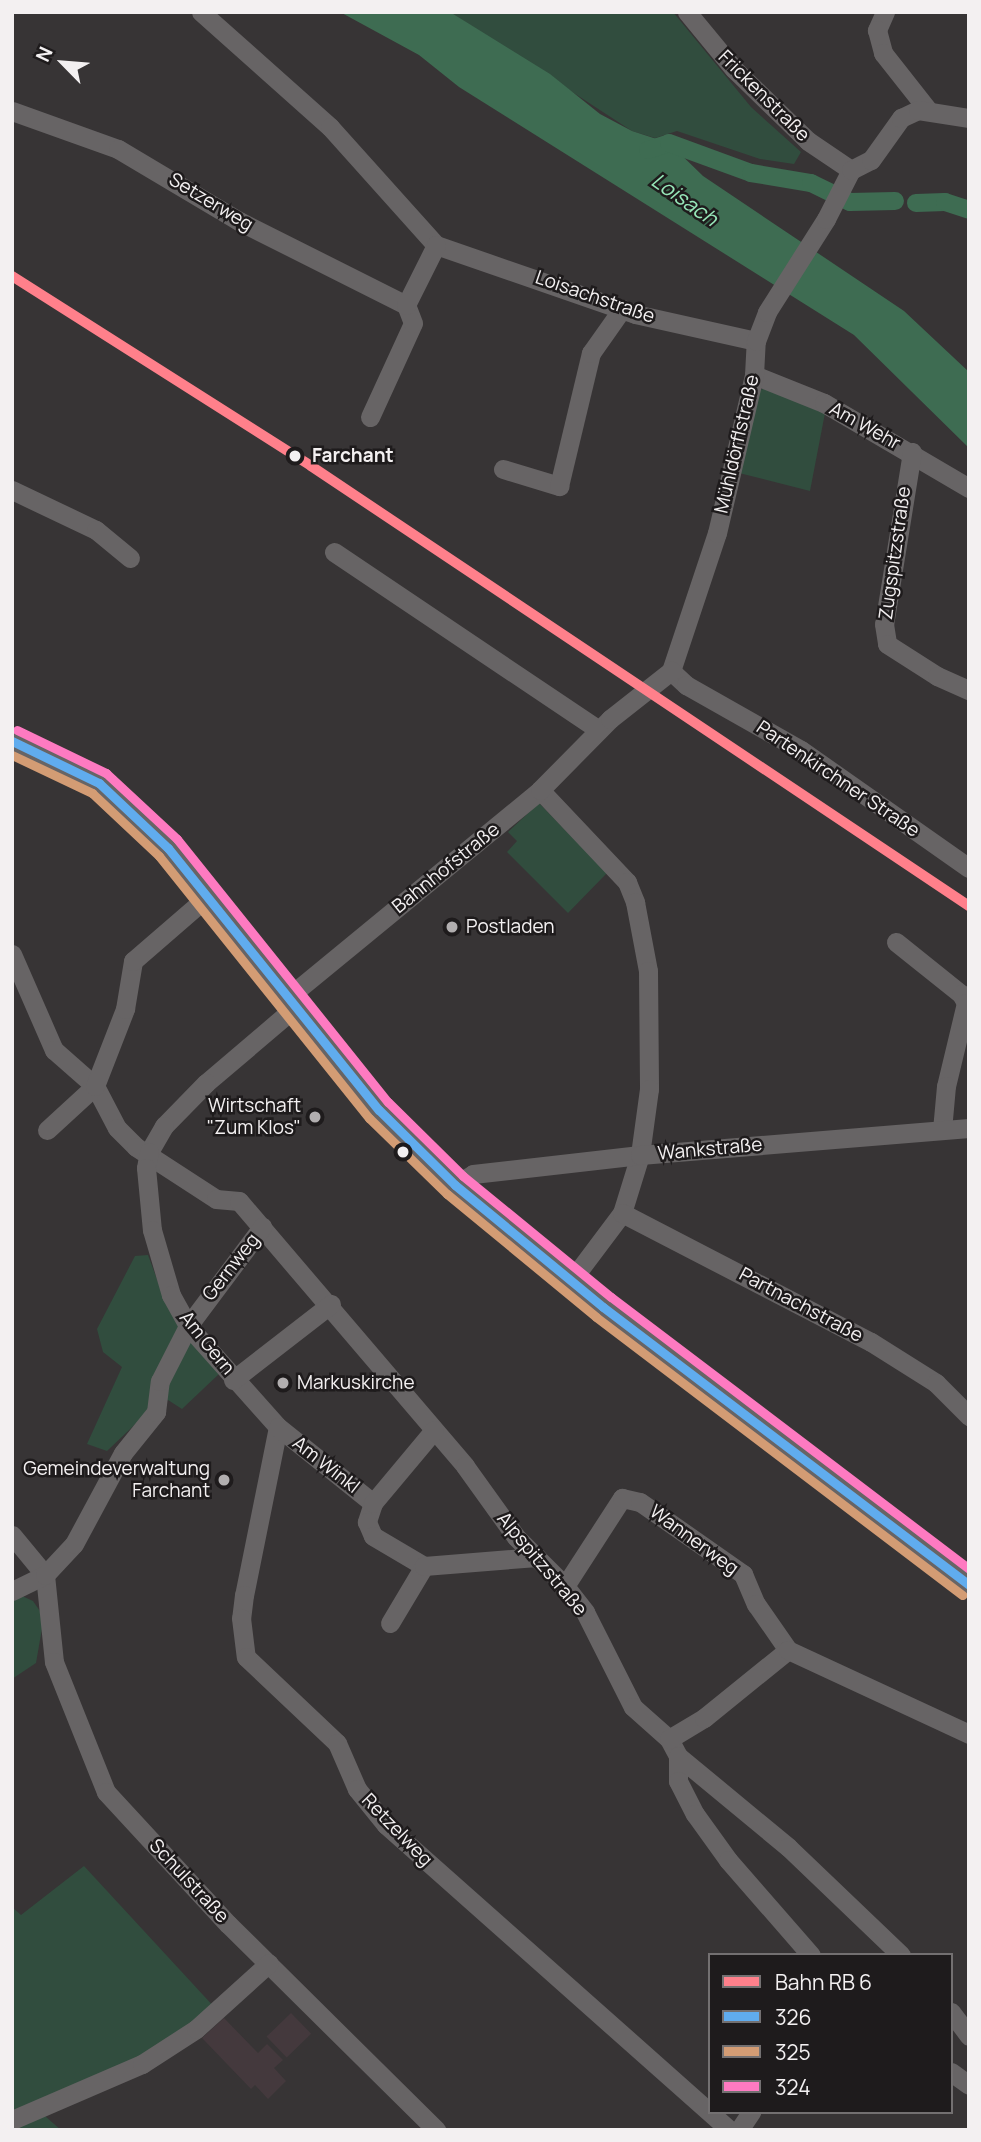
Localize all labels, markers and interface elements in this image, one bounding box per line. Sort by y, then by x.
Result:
north arrow [28,28,98,98]
text: N [29,42,59,66]
street label: Frickenstraße [714,46,814,146]
water label: Loisach [647,167,723,231]
street label: Setzerweg [165,168,257,236]
street label: Loisachstraße [532,266,658,328]
street label: Mühldörflstraße [710,373,764,515]
street label: Am Wehr [825,397,905,455]
marker: Farchant [284,445,306,467]
place label: Farchant [312,445,394,467]
street label: Zugspitzstraße [874,485,916,621]
street label: Partenkirchner Straße [752,716,924,842]
street label: Bahnhofstraße [388,818,504,918]
place label: Postladen [466,916,554,938]
marker: Postladen [444,919,460,935]
place label: Wirtschaft "Zum Klos" [207,1095,301,1139]
marker: Wirtschaft "Zum Klos" [307,1109,323,1125]
street label: Wankstraße [657,1133,763,1165]
unlabelled marker [396,1145,410,1159]
street label: Gernweg [198,1229,264,1305]
street label: Partnachstraße [735,1263,867,1347]
street label: Am Gern [175,1307,239,1379]
place label: Markuskirche [297,1372,414,1394]
marker: Markuskirche [275,1375,291,1391]
street label: Am Winkl [288,1432,364,1498]
place label: Gemeindeverwaltung Farchant [23,1458,210,1502]
marker: Gemeindeverwaltung Farchant [216,1472,232,1488]
street label: Wannerweg [645,1500,743,1580]
street label: Alpspitzstraße [492,1508,592,1620]
street label: Retzelweg [357,1789,437,1871]
street label: Schulstraße [144,1834,234,1928]
legend [708,1953,953,2114]
text: Bahn RB 6 [775,1968,872,1996]
text: 326 [775,2003,812,2031]
text: 325 [775,2038,811,2066]
text: 324 [775,2073,811,2101]

